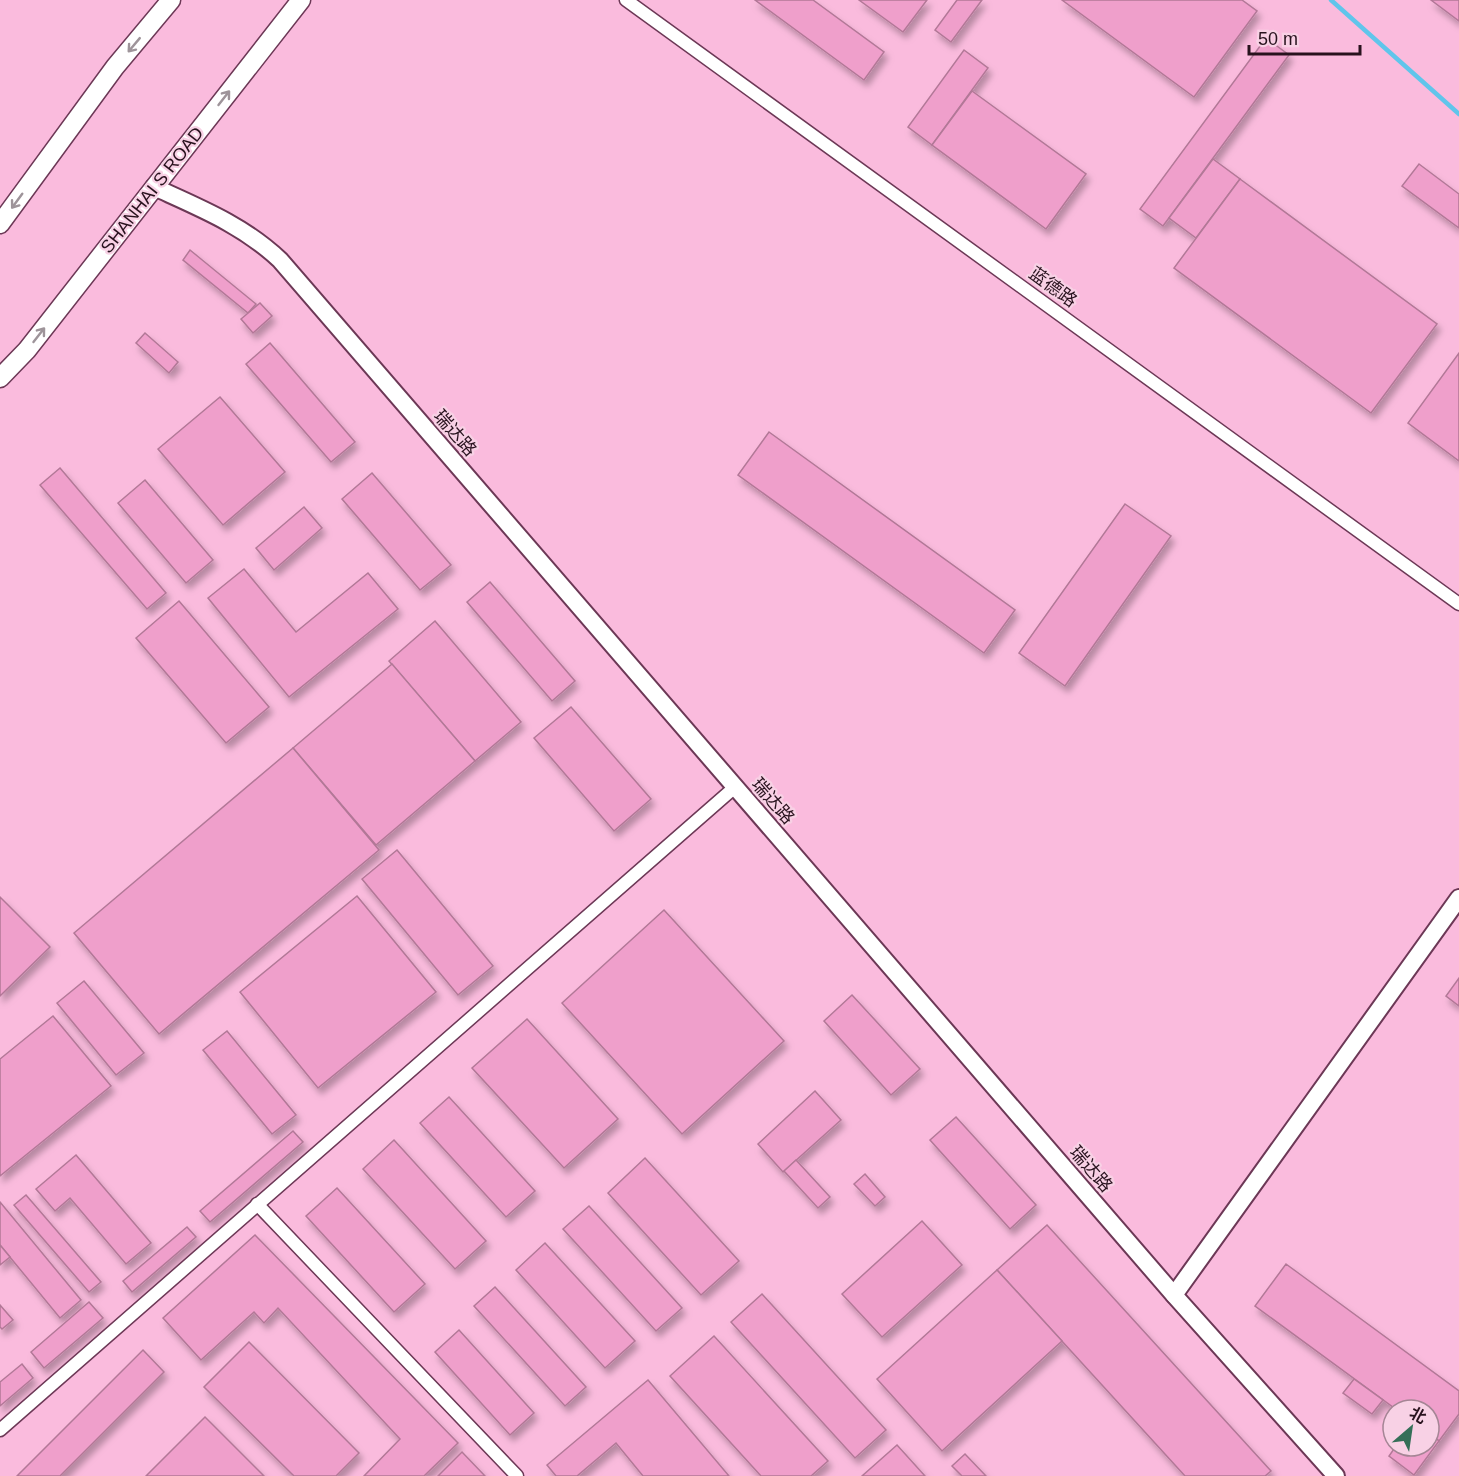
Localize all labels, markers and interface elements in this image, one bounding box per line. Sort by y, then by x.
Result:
scale bar [1249,18,1360,56]
text: 50 m [1258,29,1298,49]
one-way arrow [127,37,141,52]
one-way arrow [217,91,230,107]
street label: SHANHAI S ROAD [97,123,207,257]
one-way arrow [11,192,23,208]
street label: 蓝德路 [1025,263,1081,311]
one-way arrow [33,327,46,343]
street label: 瑞达路 [430,406,480,460]
street label: 瑞达路 [748,774,798,828]
street label: 瑞达路 [1066,1142,1116,1196]
north arrow [1381,1398,1441,1458]
text: 北 [1407,1404,1429,1427]

